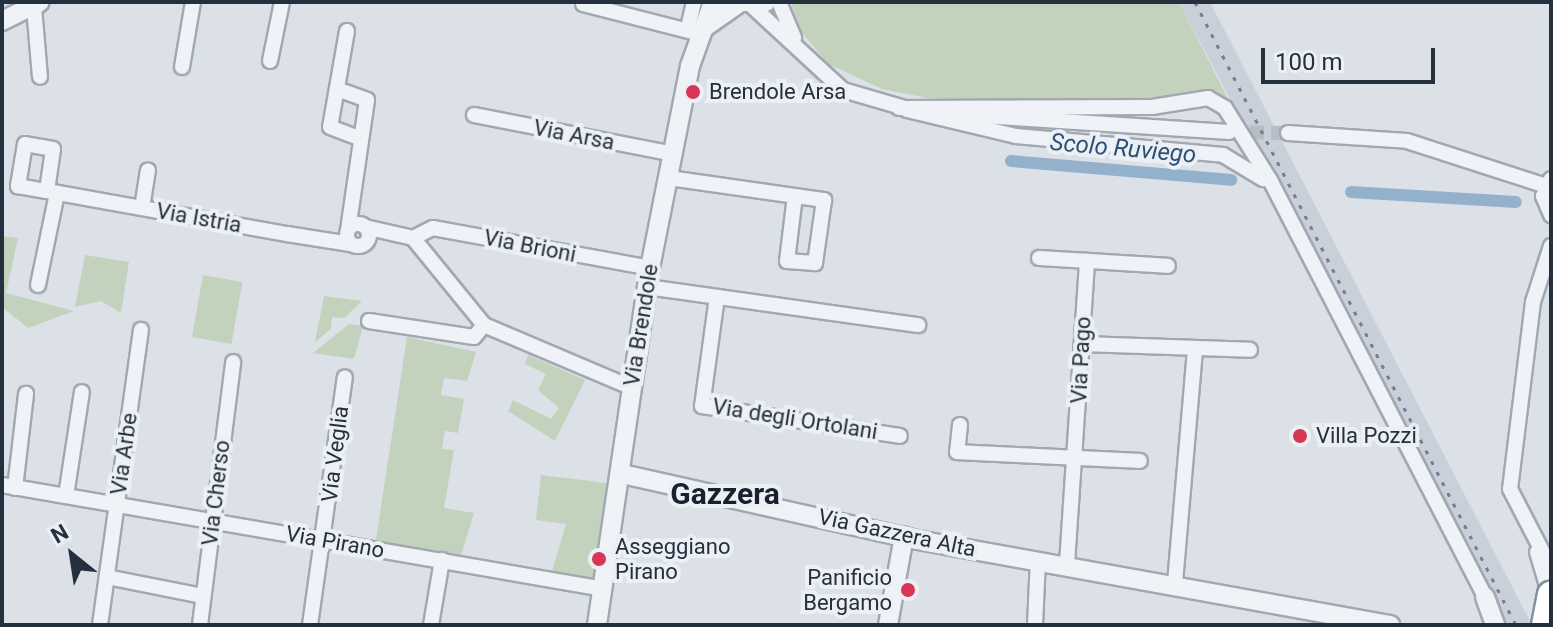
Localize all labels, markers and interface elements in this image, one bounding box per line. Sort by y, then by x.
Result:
scale bar [1265,32,1439,82]
text: 100 m [1275,48,1342,76]
place label: Brendole Arsa [709,79,846,105]
marker: Brendole Arsa [684,83,702,101]
street label: Via Arsa [531,114,617,156]
water label: Scolo Ruviego [1049,128,1197,170]
street label: Via Istria [154,198,244,238]
street label: Via Brioni [482,224,578,268]
street label: Via Brendole [618,262,664,388]
street label: Via Pago [1066,316,1096,404]
street label: Via degli Ortolani [711,393,879,445]
street label: Via Veglia [316,404,354,504]
street label: Via Arbe [105,411,143,497]
place label: Villa Pozzi [1316,423,1417,449]
marker: Villa Pozzi [1291,427,1309,445]
street label: Via Cherso [196,439,236,547]
district label: Gazzera [670,476,780,512]
street label: Via Gazzera Alta [816,503,978,563]
north arrow [32,515,112,595]
text: N [47,519,73,548]
street label: Via Pirano [284,520,386,564]
place label: Asseggiano Pirano [615,533,730,584]
marker: Asseggiano Pirano [590,550,608,568]
place label: Panificio Bergamo [803,564,892,616]
marker: Panificio Bergamo [899,581,917,599]

